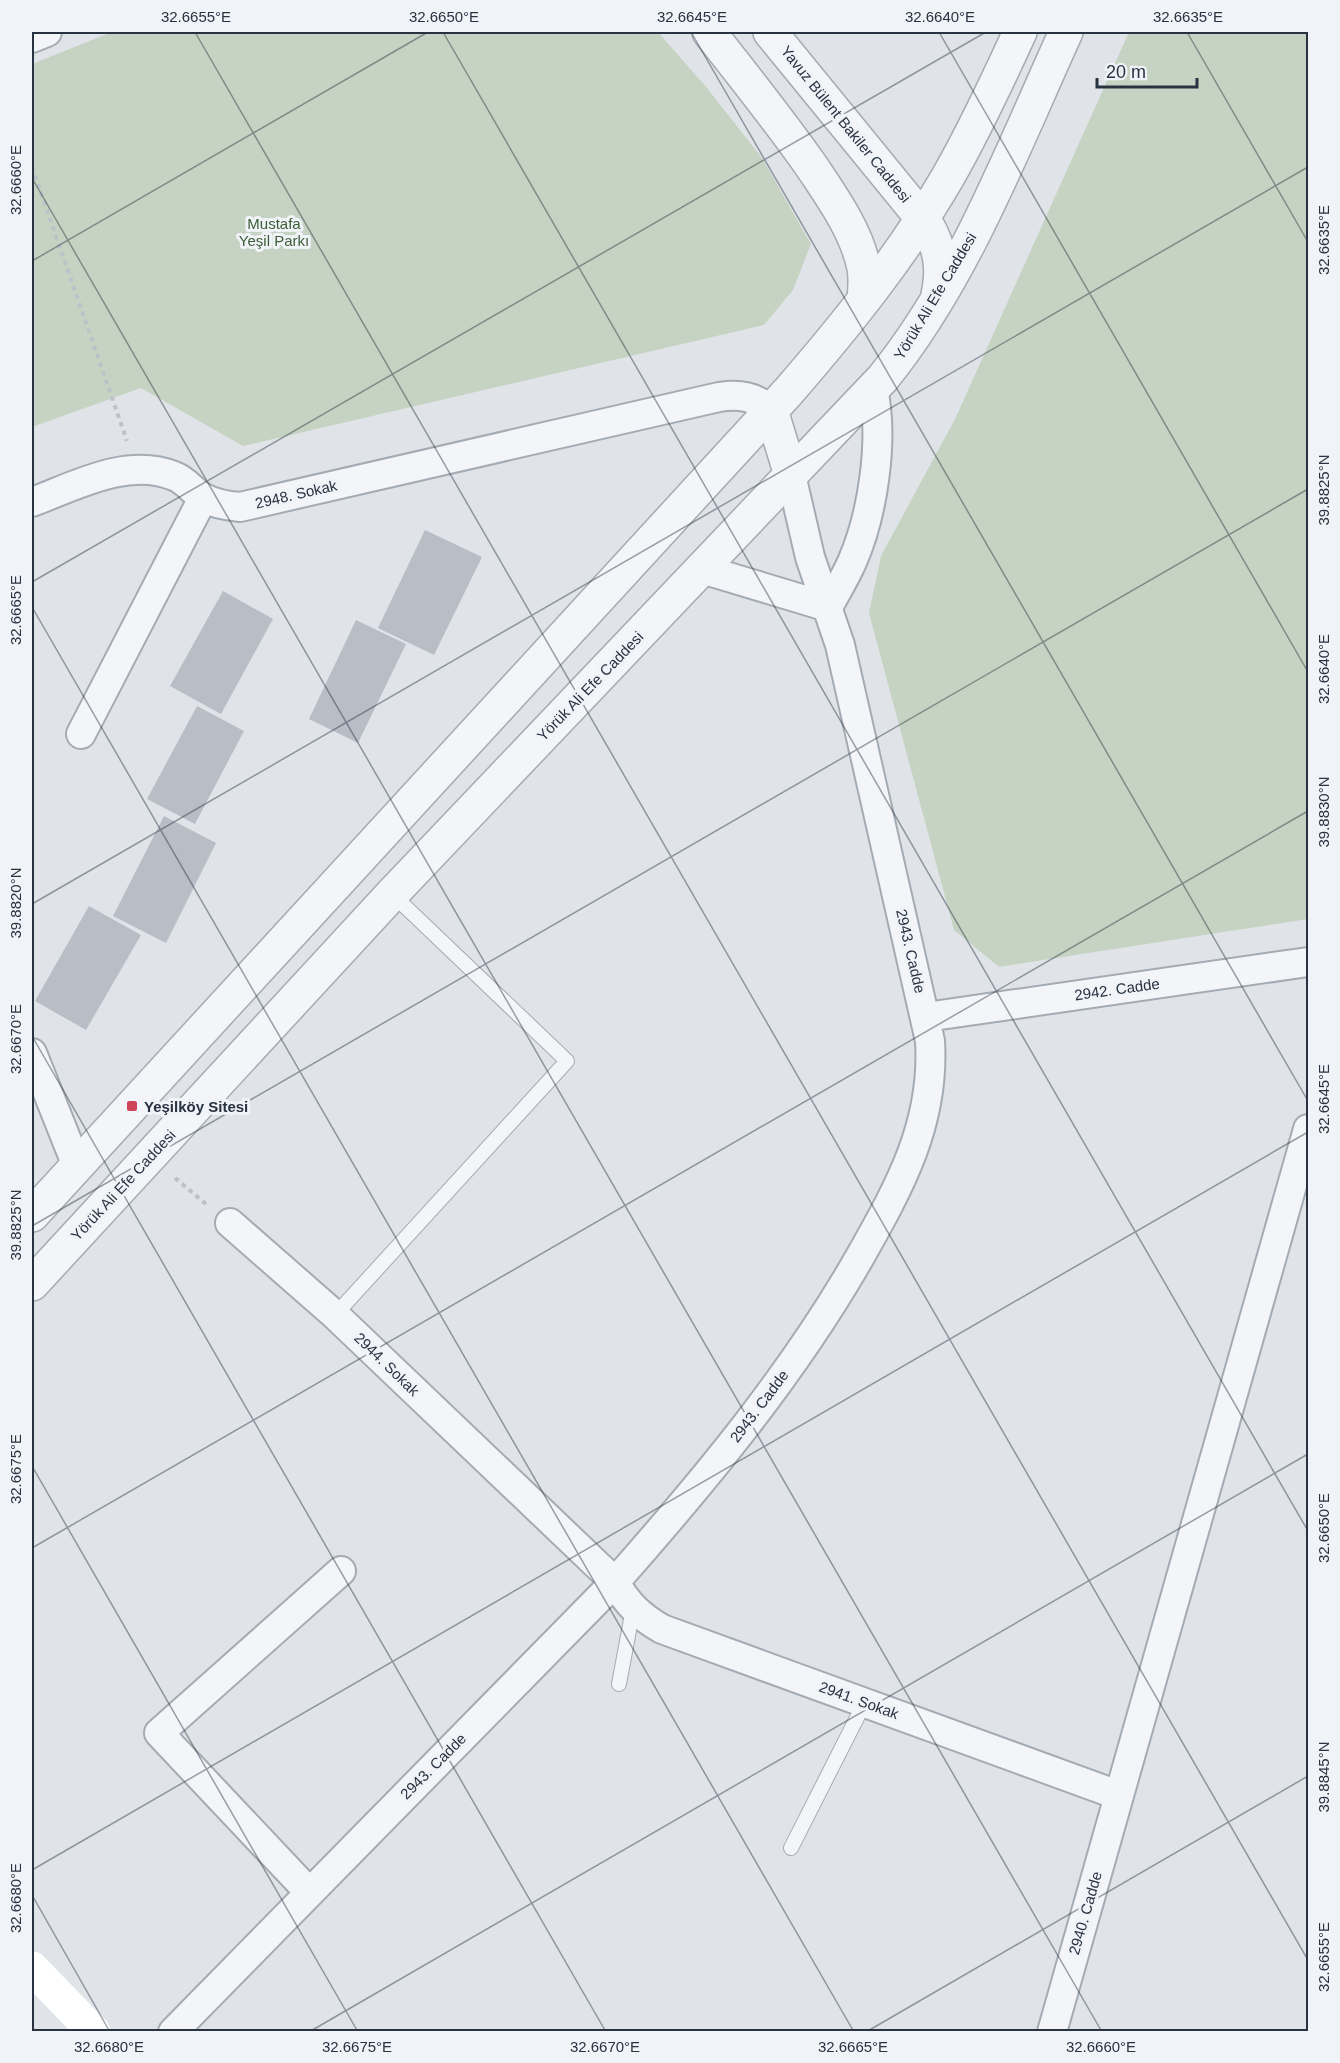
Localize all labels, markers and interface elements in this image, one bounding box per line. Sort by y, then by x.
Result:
text: 32.6655°E [161,8,231,25]
text: 32.6650°E [409,8,479,25]
text: 32.6645°E [657,8,727,25]
text: 32.6640°E [905,8,975,25]
text: 32.6635°E [1153,8,1223,25]
street label: Yavuz Bülent Bakiler Caddesi [778,42,914,206]
scale bar [1097,51,1198,89]
text: 20 m [1106,62,1146,82]
text: 32.6660°E [7,145,24,215]
text: 32.6635°E [1315,205,1332,275]
park label: Mustafa Yeşil Parkı [239,215,309,249]
street label: Yörük Ali Efe Caddesi [890,229,980,363]
text: 39.8825°N [1315,454,1332,526]
street label: 2948. Sokak [253,476,339,512]
text: 32.6665°E [7,575,24,645]
street label: Yörük Ali Efe Caddesi [533,628,647,744]
text: 32.6640°E [1315,634,1332,704]
text: 39.8830°N [1315,776,1332,848]
text: 39.8820°N [7,867,24,939]
street label: 2943. Cadde [893,907,929,995]
street label: 2942. Cadde [1073,975,1161,1003]
text: 32.6670°E [7,1004,24,1074]
text: 32.6645°E [1315,1064,1332,1134]
place label: Yeşilköy Sitesi [144,1098,248,1115]
marker: Yeşilköy Sitesi [125,1099,139,1113]
street label: Yörük Ali Efe Caddesi [67,1126,179,1244]
text: 39.8825°N [7,1189,24,1261]
street label: 2944. Sokak [351,1329,423,1399]
street label: 2943. Cadde [726,1367,792,1445]
text: 32.6675°E [7,1434,24,1504]
text: 32.6650°E [1315,1493,1332,1563]
street label: 2941. Sokak [817,1678,902,1722]
street label: 2943. Cadde [397,1730,469,1802]
text: 39.8845°N [1315,1741,1332,1813]
text: 32.6680°E [7,1863,24,1933]
street label: 2940. Cadde [1065,1869,1105,1957]
text: 32.6655°E [1315,1922,1332,1992]
text: 32.6680°E [74,2038,144,2055]
text: 32.6675°E [322,2038,392,2055]
text: 32.6670°E [570,2038,640,2055]
text: 32.6665°E [818,2038,888,2055]
text: 32.6660°E [1066,2038,1136,2055]

